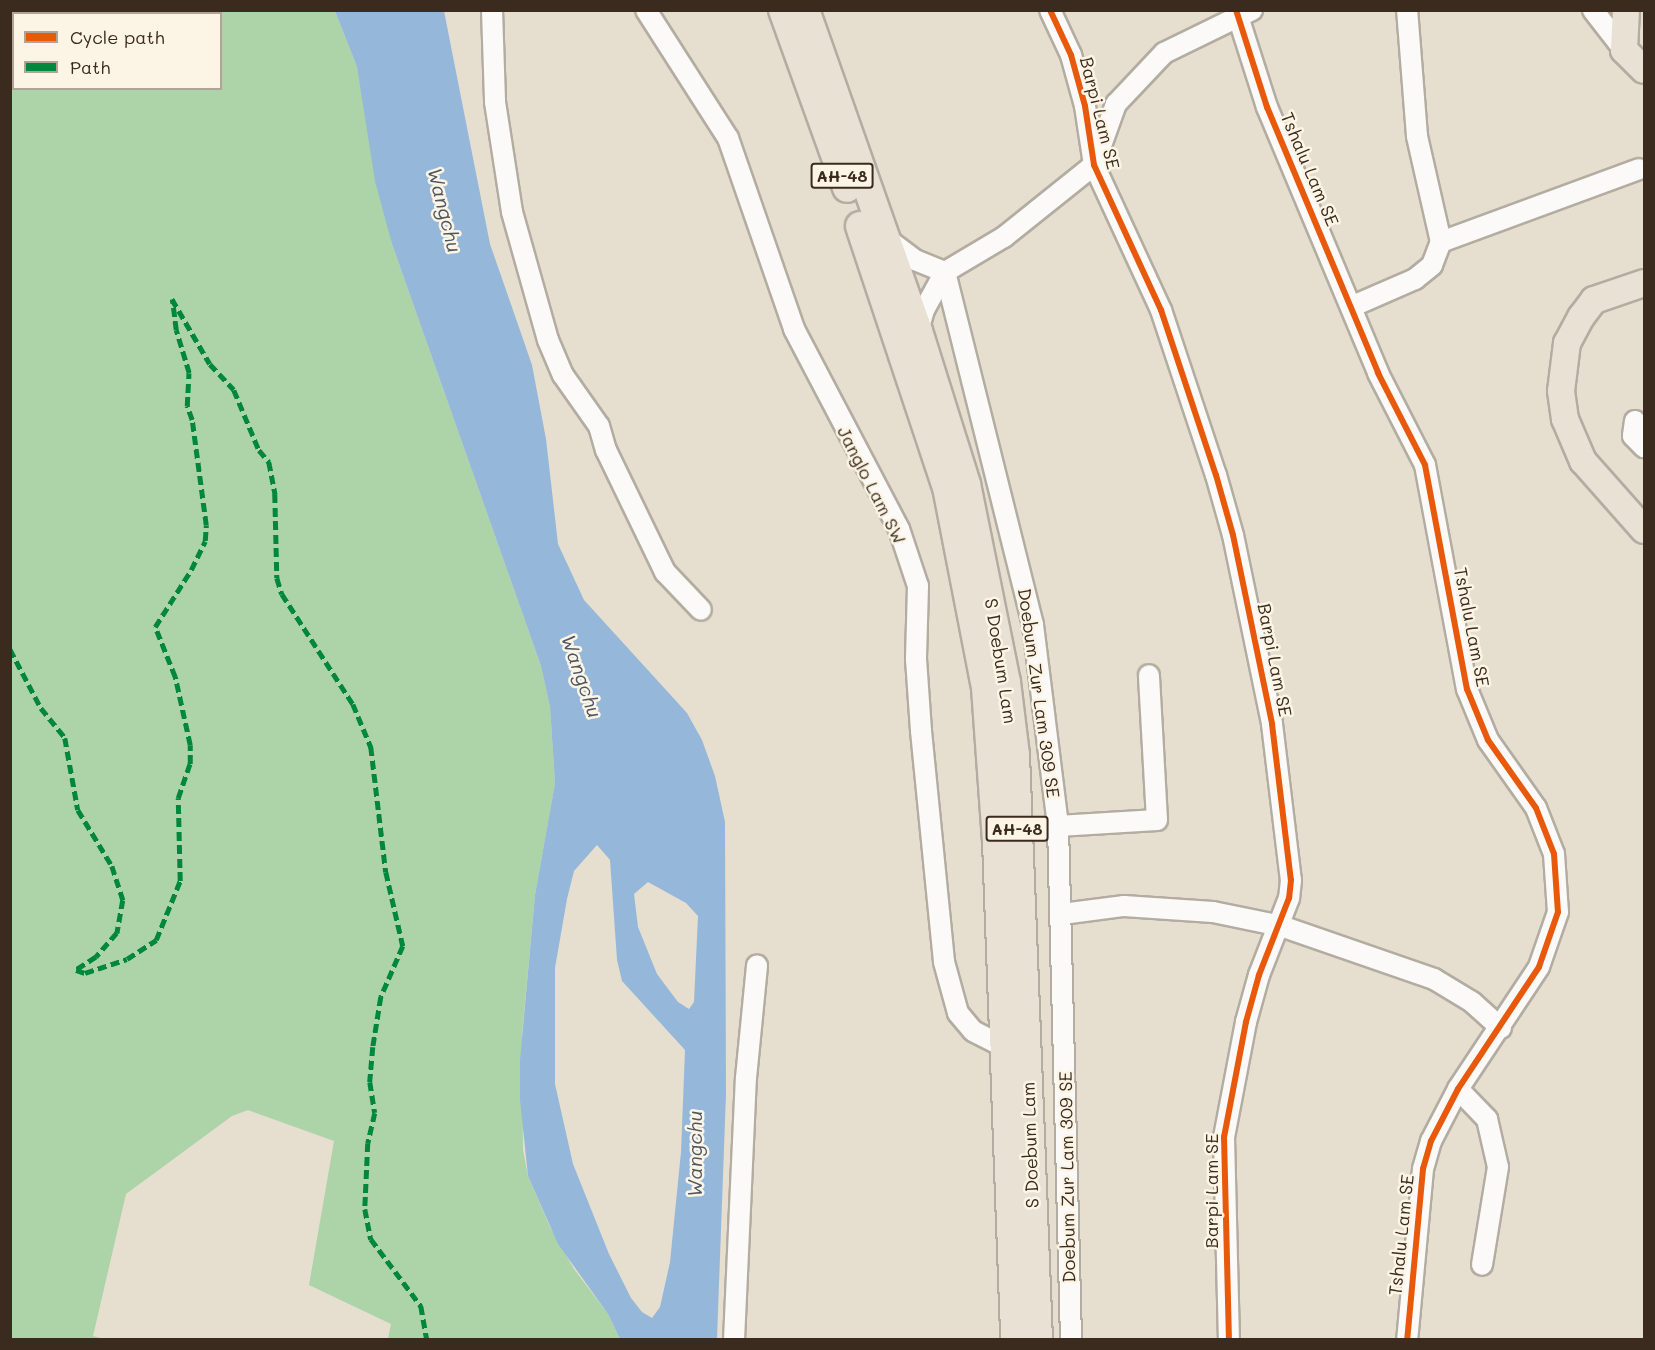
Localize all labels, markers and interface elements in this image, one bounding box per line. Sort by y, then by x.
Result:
legend [12,12,222,90]
text: Cycle path [70,25,165,49]
text: Path [70,55,110,79]
street label: Barpi Lam SE [1076,55,1124,171]
street label: Tshalu Lam SE [1276,109,1344,229]
road number: AH-48 [810,163,874,189]
water label: Wangchu [423,165,467,255]
street label: Janglo Lam SW [833,423,911,547]
street label: Tshalu Lam SE [1450,565,1494,689]
street label: Doebum Zur Lam 309 SE [1014,587,1064,799]
street label: S Doebum Lam [980,597,1022,725]
street label: Barpi Lam SE [1253,601,1297,719]
water label: Wangchu [557,631,607,721]
road number: AH-48 [986,816,1048,842]
street label: Doebum Zur Lam 309 SE [1054,1071,1080,1283]
street label: S Doebum Lam [1017,1081,1043,1209]
water label: Wangchu [682,1111,706,1197]
street label: Barpi Lam SE [1200,1133,1222,1249]
street label: Tshalu Lam SE [1384,1173,1418,1297]

